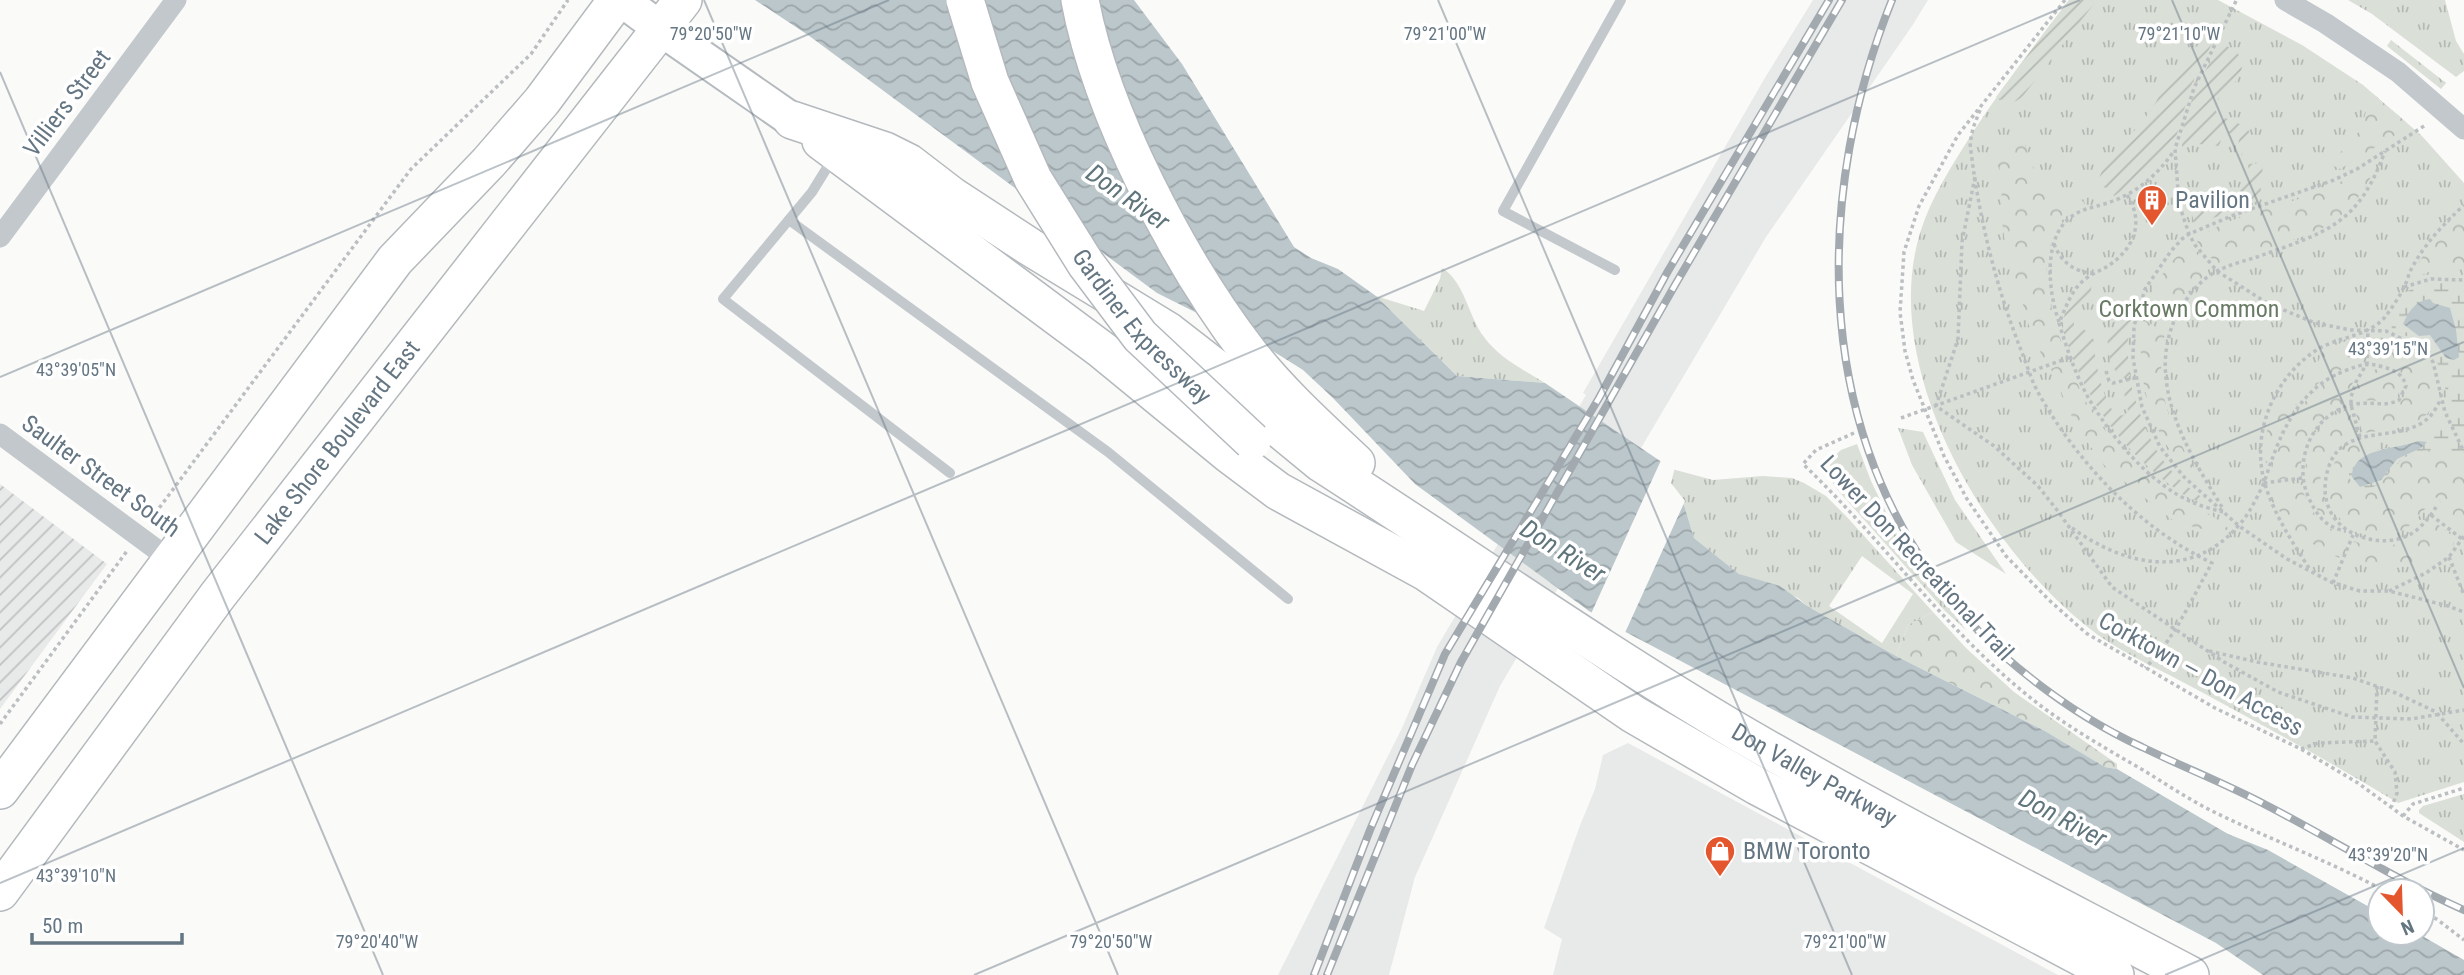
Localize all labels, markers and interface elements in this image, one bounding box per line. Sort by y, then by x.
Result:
text: 79°20'50"W [670,23,753,44]
text: 79°21'00"W [1404,23,1487,44]
text: 79°21'10"W [2138,23,2221,44]
street label: Villiers Street [18,44,116,162]
water label: Don River [1081,158,1176,237]
building icon: Pavilion [2135,183,2169,227]
place label: Pavilion [2175,186,2250,214]
street label: Gardiner Expressway [1066,244,1217,410]
park label: Corktown Common [2099,295,2279,323]
street label: Lake Shore Boulevard East [249,335,426,550]
text: 43°39'15"N [2348,338,2428,359]
text: 43°39'05"N [36,359,116,380]
street label: Saulter Street South [16,409,186,543]
street label: Lower Don Recreational Trail [1815,450,2019,666]
water label: Don River [1515,513,1612,589]
street label: Corktown — Don Access [2094,606,2308,742]
street label: Don Valley Parkway [1727,718,1902,832]
water label: Don River [2014,783,2113,854]
shop icon: BMW Toronto [1703,834,1737,878]
place label: BMW Toronto [1743,837,1871,865]
text: 43°39'20"N [2348,844,2428,865]
text: 43°39'10"N [36,865,116,886]
north arrow [2366,877,2436,947]
scale bar [32,902,182,946]
text: 50 m [42,914,83,938]
text: N [2398,914,2417,940]
text: 79°20'40"W [336,931,419,952]
text: 79°20'50"W [1070,931,1153,952]
text: 79°21'00"W [1804,931,1887,952]

